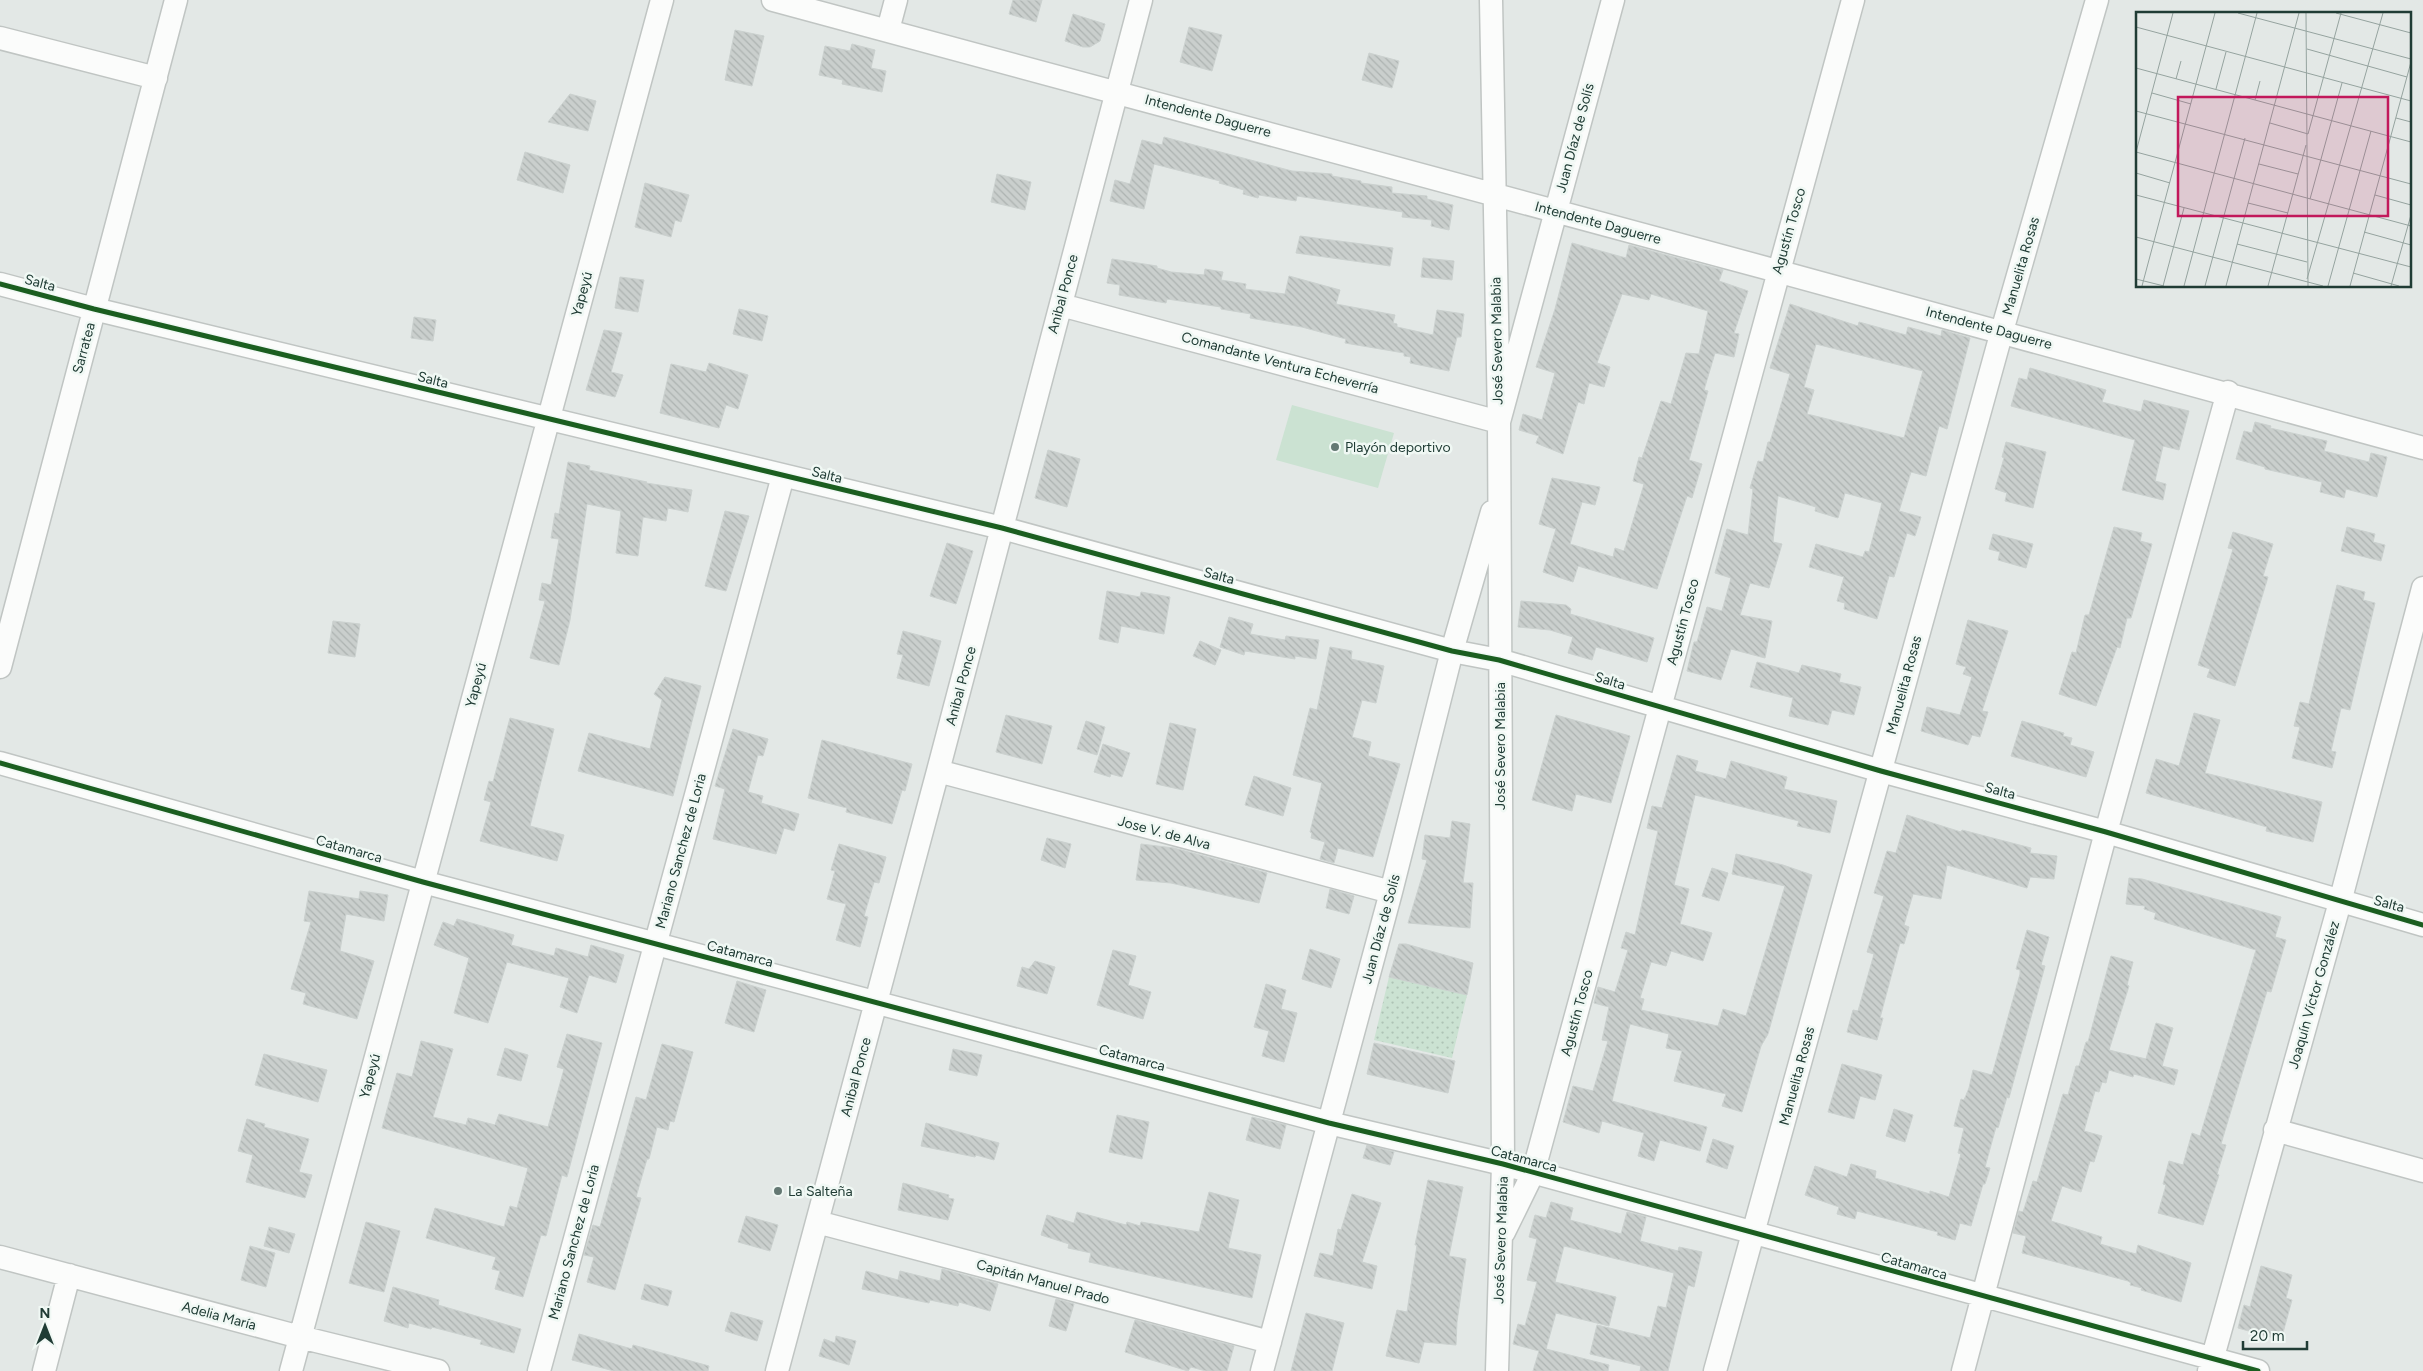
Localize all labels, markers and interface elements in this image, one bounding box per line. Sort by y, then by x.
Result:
inset map [2136,12,2410,288]
street label: Juan Díaz de Solís [1552,81,1598,195]
street label: Intendente Daguerre [1143,91,1273,141]
street label: Agustín Tosco [1769,186,1809,276]
street label: Intendente Daguerre [1533,198,1663,248]
street label: Manuelita Rosas [1999,215,2043,317]
street label: Anibal Ponce [1044,252,1082,336]
street label: Yapeyú [568,270,596,318]
street label: Salta [23,271,57,295]
street label: José Severo Malabia [1487,277,1507,405]
street label: Intendente Daguerre [1924,303,2054,353]
street label: Sarratea [69,320,99,376]
street label: Comandante Ventura Echeverría [1180,328,1380,398]
street label: Salta [416,368,450,392]
place label: Playón deportivo [1345,439,1451,456]
marker: Playón deportivo [1329,441,1341,453]
street label: Salta [810,463,844,487]
street label: Salta [1202,564,1236,588]
street label: Agustín Tosco [1663,577,1703,667]
street label: Manuelita Rosas [1883,634,1925,736]
street label: Anibal Ponce [942,644,980,728]
street label: Yapeyú [462,661,490,709]
street label: Salta [1593,668,1627,694]
street label: José Severo Malabia [1492,682,1509,810]
street label: Mariano Sanchez de Loria [652,771,710,931]
street label: Salta [1983,779,2017,803]
street label: Jose V. de Alva [1116,812,1212,854]
street label: Catamarca [314,831,384,867]
street label: Juan Díaz de Solís [1358,872,1404,986]
street label: Salta [2372,892,2406,916]
street label: Joaquín Víctor González [2285,919,2343,1071]
street label: Catamarca [705,937,775,971]
street label: Agustín Tosco [1557,968,1597,1058]
street label: Manuelita Rosas [1776,1025,1818,1127]
street label: Anibal Ponce [837,1035,875,1119]
street label: Catamarca [1097,1041,1167,1075]
street label: Yapeyú [356,1052,384,1100]
street label: Catamarca [1489,1142,1559,1176]
street label: Mariano Sanchez de Loria [545,1162,603,1322]
street label: José Severo Malabia [1490,1176,1512,1304]
place label: La Salteña [788,1183,853,1200]
marker: La Salteña [772,1185,784,1197]
street label: Catamarca [1879,1248,1949,1284]
street label: Capitán Manuel Prado [974,1256,1112,1308]
street label: Adelia María [180,1298,258,1334]
north arrow [20,1301,70,1351]
text: N [40,1305,50,1322]
scale bar [2243,1318,2307,1350]
text: 20 m [2250,1327,2284,1345]

